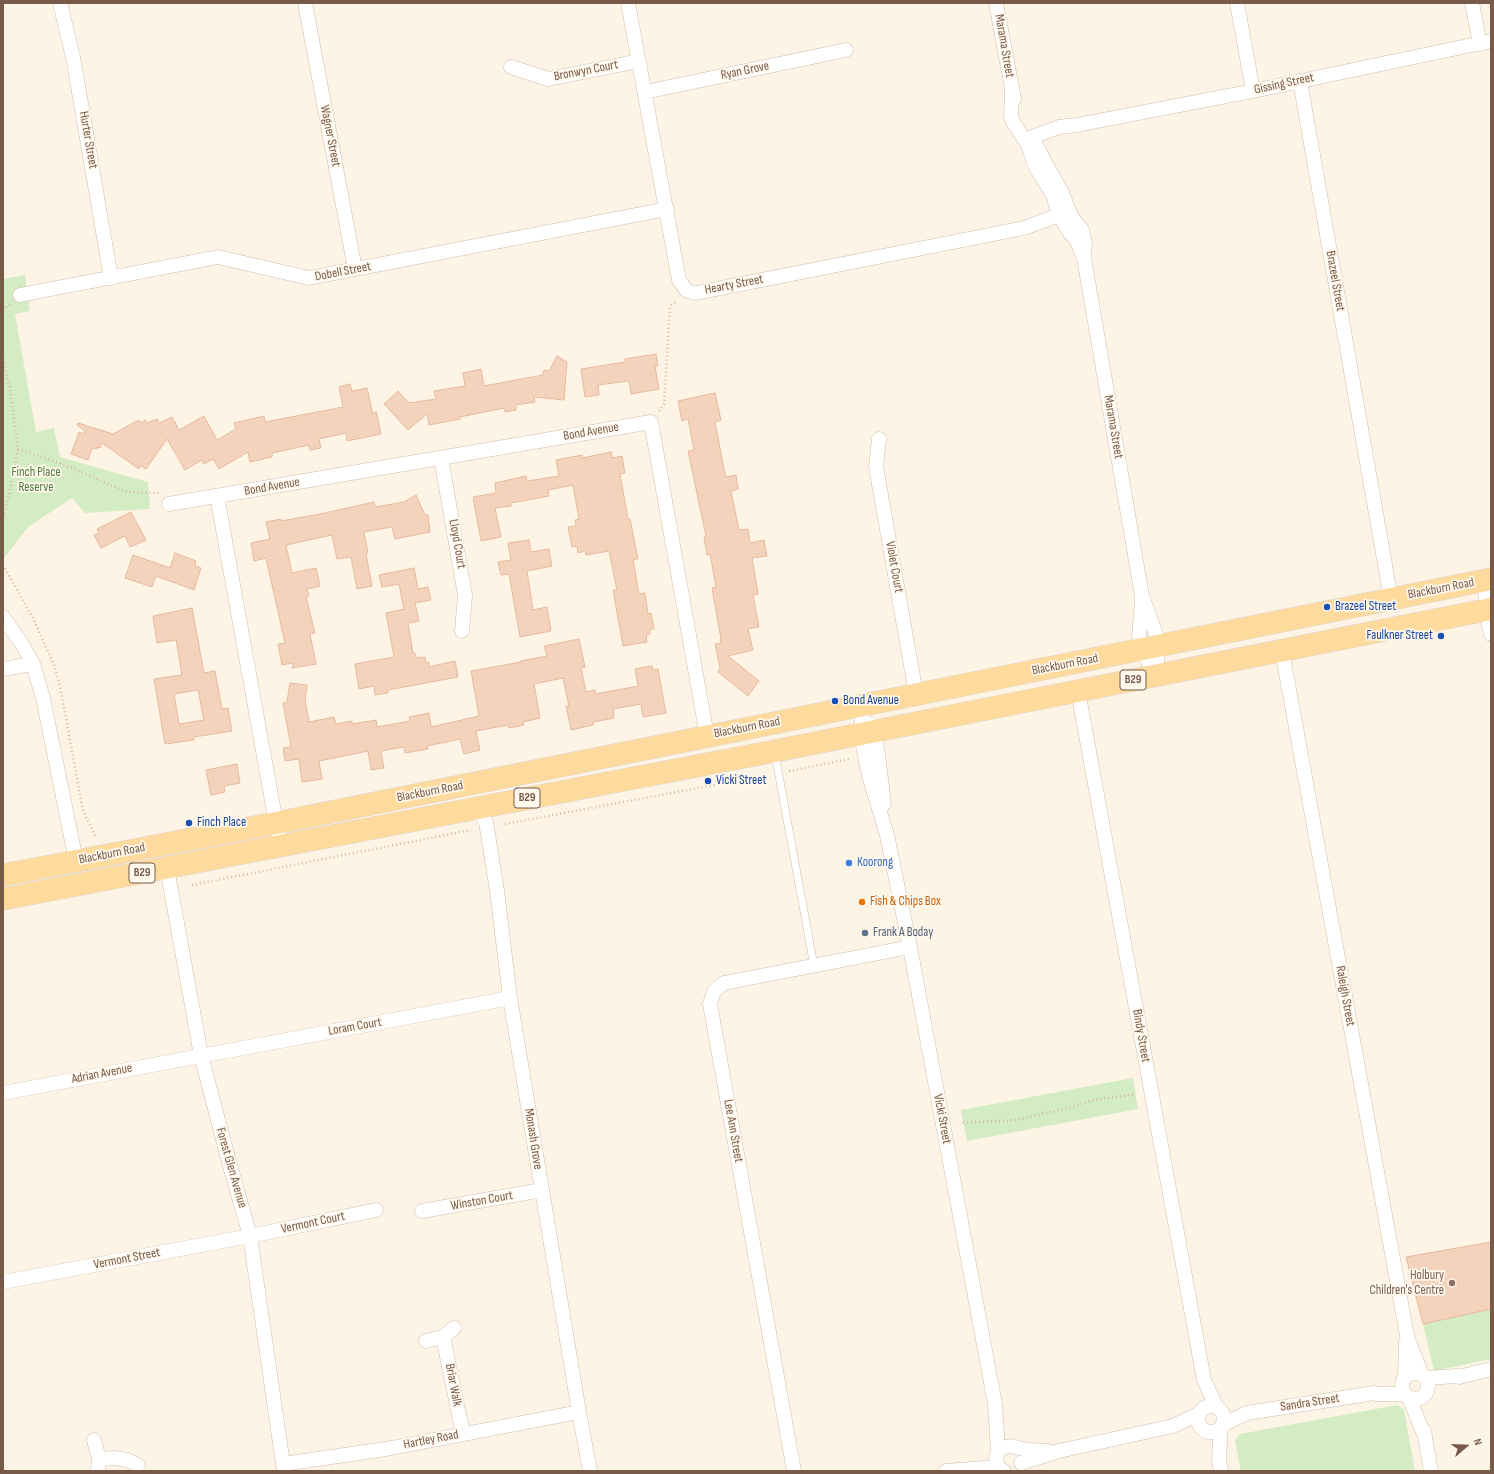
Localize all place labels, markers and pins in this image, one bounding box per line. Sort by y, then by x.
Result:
place label: Brazeel Street [1335,599,1396,615]
marker: Brazeel Street [1322,602,1332,612]
place label: Faulkner Street [1366,628,1433,644]
marker: Faulkner Street [1436,631,1446,641]
place label: Bond Avenue [843,693,899,709]
marker: Bond Avenue [830,696,840,706]
place label: Vicki Street [716,773,766,789]
marker: Vicki Street [703,776,713,786]
place label: Finch Place [197,815,246,831]
marker: Finch Place [184,818,194,828]
place label: Koorong [857,855,893,871]
marker: Koorong [844,858,854,868]
place label: Fish & Chips Box [870,894,941,910]
marker: Fish & Chips Box [857,897,867,907]
place label: Frank A Boday [873,925,933,941]
marker: Frank A Boday [860,928,870,938]
place label: Holbury Children's Centre [1369,1268,1444,1299]
marker: Holbury Children's Centre [1447,1278,1457,1288]

